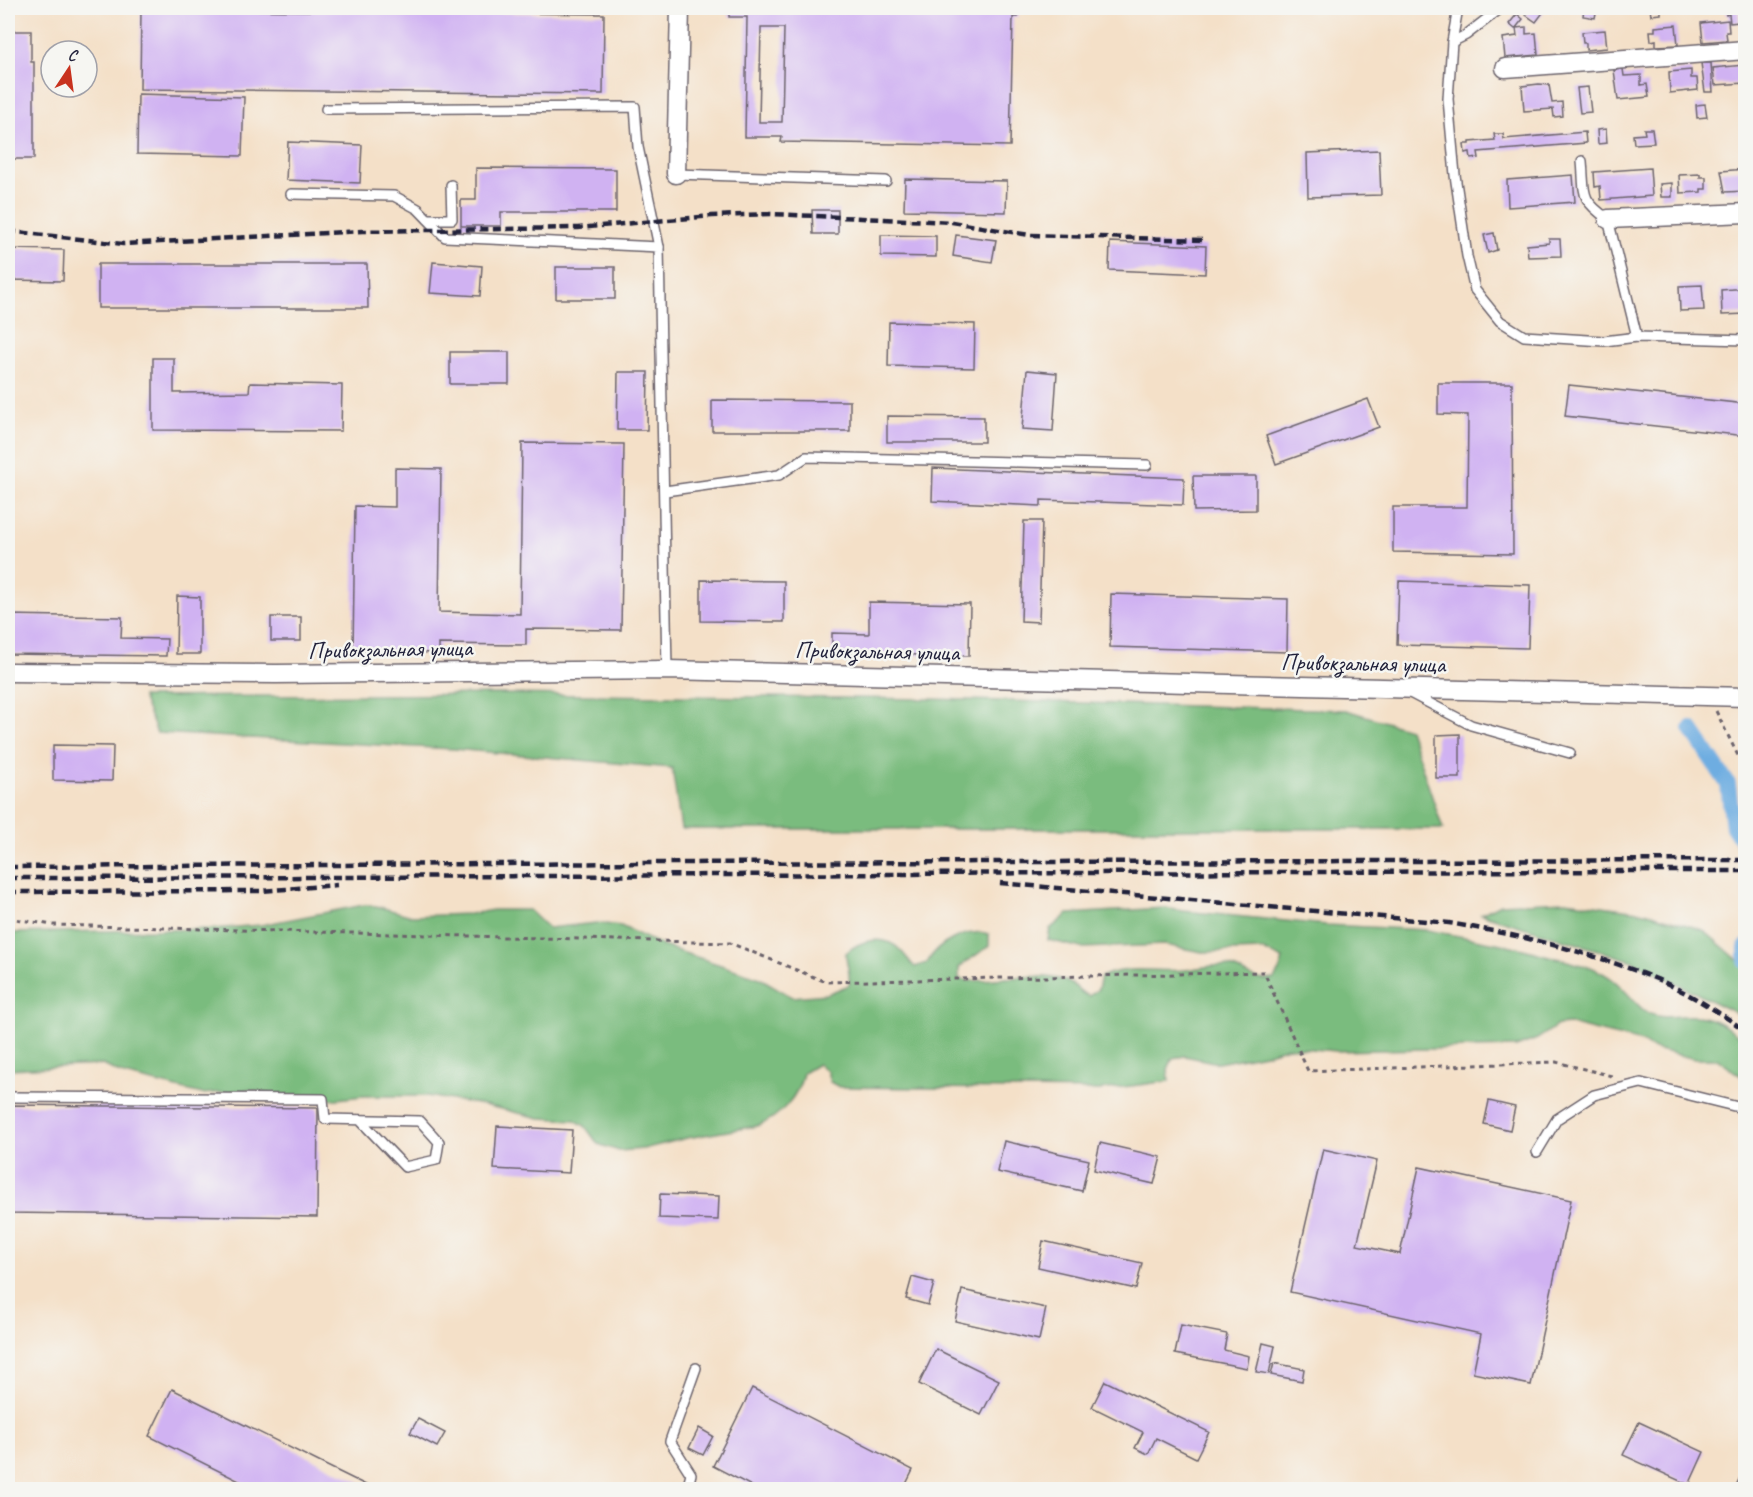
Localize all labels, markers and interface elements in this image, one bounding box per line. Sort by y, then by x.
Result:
north arrow [39,39,99,99]
text: С [66,45,80,66]
street label: Привокзальная улица [308,633,474,666]
street label: Привокзальная улица [795,635,961,668]
street label: Привокзальная улица [1281,647,1447,680]

